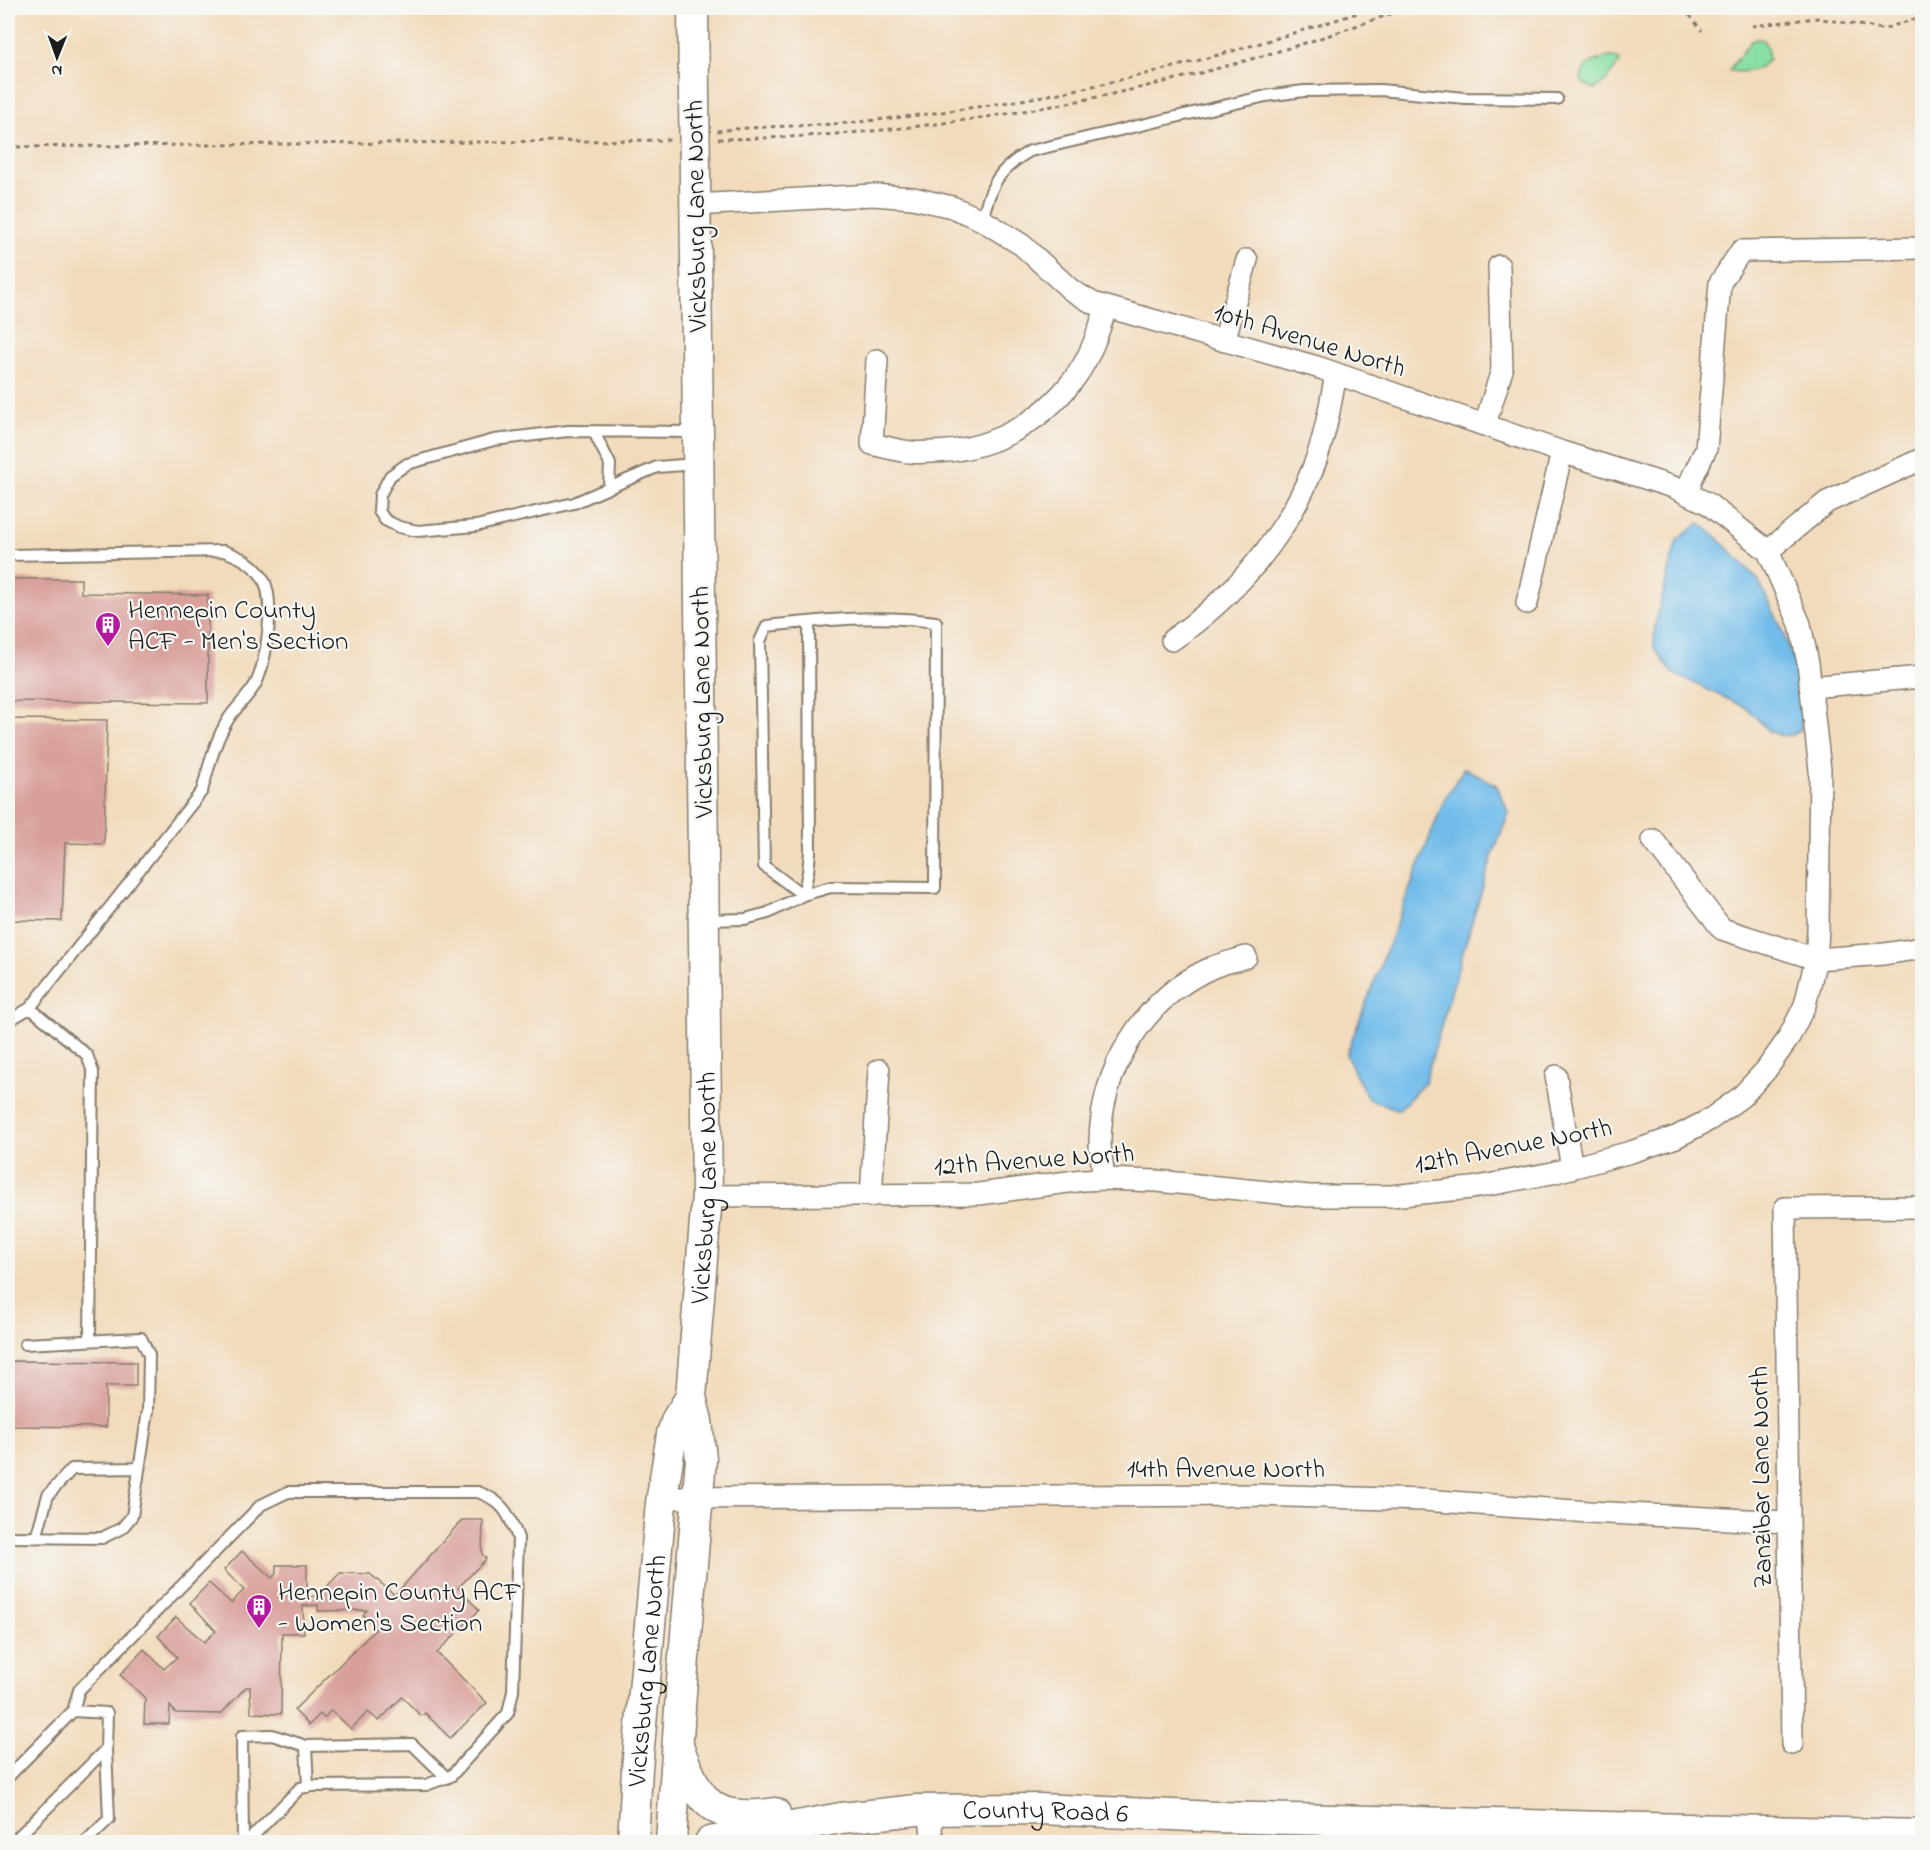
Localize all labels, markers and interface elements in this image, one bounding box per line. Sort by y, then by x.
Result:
north arrow [27,27,87,87]
text: N [51,58,62,82]
street label: Vicksburg Lane North [676,99,719,334]
street label: 10th Avenue North [1208,294,1410,389]
street label: Vicksburg Lane North [682,585,725,820]
place label: Hennepin County ACF - Men's Section [128,592,348,662]
building icon: Hennepin County ACF - Men's Section [93,610,123,648]
street label: Vicksburg Lane North [681,1071,729,1307]
street label: 12th Avenue North [1411,1109,1616,1186]
street label: 12th Avenue North [933,1135,1136,1188]
street label: Zanzibar Lane North [1741,1365,1784,1589]
street label: 14th Avenue North [1127,1451,1325,1490]
street label: Vicksburg Lane North [619,1553,678,1789]
place label: Hennepin County ACF - Women's Section [278,1574,521,1644]
building icon: Hennepin County ACF - Women's Section [244,1592,274,1630]
street label: County Road 6 [962,1792,1129,1835]

